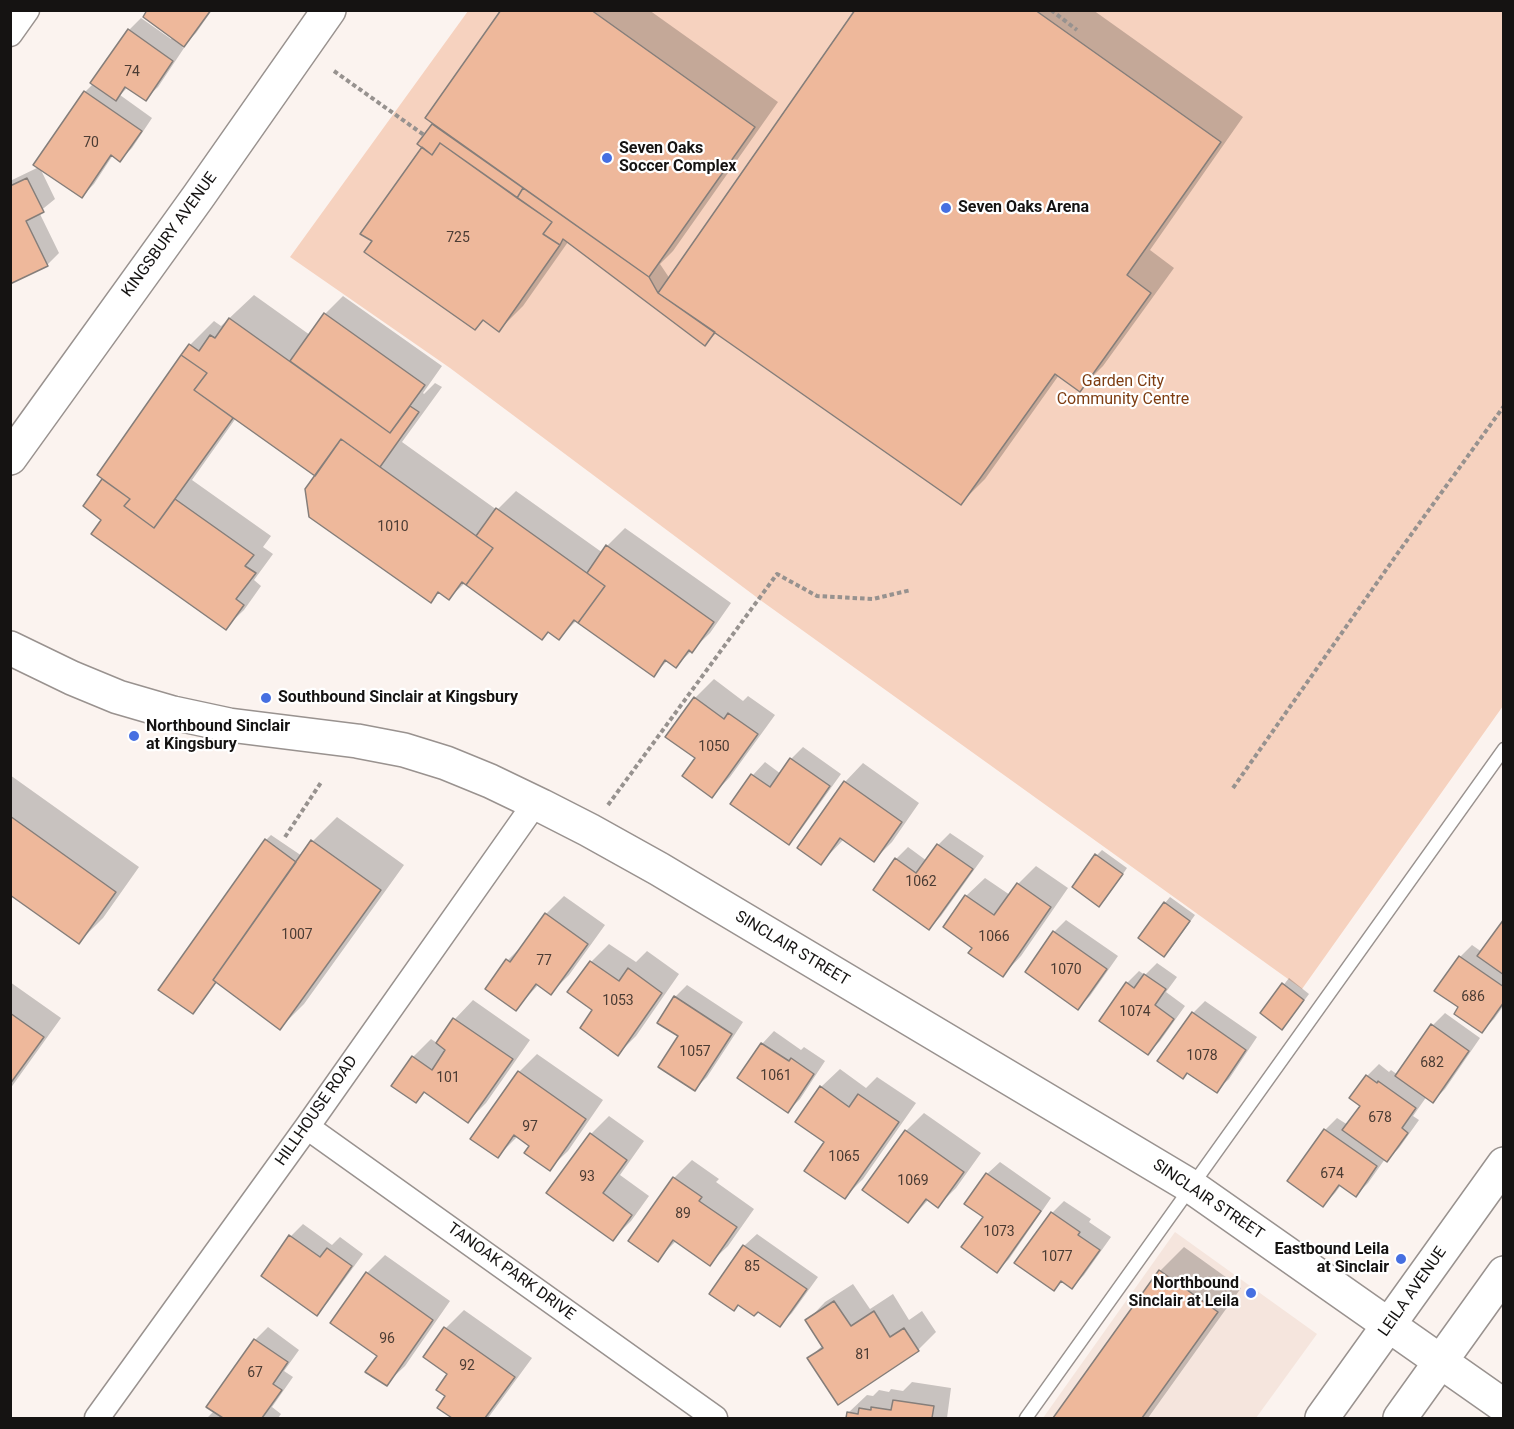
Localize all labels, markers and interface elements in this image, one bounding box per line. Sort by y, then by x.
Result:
house number: 74 [124,64,140,80]
house number: 70 [83,135,99,151]
place label: Seven Oaks Soccer Complex [619,139,736,177]
marker: Seven Oaks Soccer Complex [600,151,614,165]
street label: KINGSBURY AVENUE [118,169,222,301]
place label: Seven Oaks Arena [958,198,1089,218]
marker: Seven Oaks Arena [939,201,953,215]
house number: 725 [446,230,470,246]
park label: Garden City Community Centre [1057,372,1189,410]
house number: 1010 [377,519,409,535]
place label: Southbound Sinclair at Kingsbury [278,688,518,708]
marker: Southbound Sinclair at Kingsbury [259,691,273,705]
place label: Northbound Sinclair at Kingsbury [146,717,290,755]
marker: Northbound Sinclair at Kingsbury [127,729,141,743]
house number: 1050 [698,739,730,755]
house number: 1062 [905,874,937,890]
street label: SINCLAIR STREET [731,907,853,991]
house number: 1007 [281,927,313,943]
house number: 1066 [978,929,1010,945]
house number: 77 [536,953,552,969]
house number: 1070 [1050,962,1082,978]
house number: 686 [1461,989,1485,1005]
house number: 1053 [602,993,634,1009]
house number: 1074 [1119,1004,1151,1020]
house number: 1057 [679,1044,711,1060]
house number: 1078 [1186,1048,1218,1064]
street label: HILLHOUSE ROAD [272,1052,362,1170]
house number: 682 [1420,1055,1444,1071]
house number: 1061 [760,1068,792,1084]
house number: 101 [436,1070,460,1086]
house number: 678 [1368,1110,1392,1126]
house number: 97 [522,1119,538,1135]
house number: 1065 [828,1149,860,1165]
street label: SINCLAIR STREET [1149,1156,1267,1244]
house number: 674 [1320,1166,1344,1182]
house number: 93 [579,1169,595,1185]
house number: 1069 [897,1173,929,1189]
house number: 89 [675,1206,691,1222]
street label: TANOAK PARK DRIVE [443,1219,579,1325]
house number: 1073 [983,1224,1015,1240]
place label: Eastbound Leila at Sinclair [1275,1240,1389,1278]
street label: LEILA AVENUE [1375,1243,1451,1341]
house number: 1077 [1041,1249,1073,1265]
marker: Eastbound Leila at Sinclair [1394,1252,1408,1266]
house number: 85 [744,1259,760,1275]
place label: Northbound Sinclair at Leila [1128,1274,1239,1312]
marker: Northbound Sinclair at Leila [1244,1286,1258,1300]
house number: 96 [379,1331,395,1347]
house number: 81 [855,1347,871,1363]
house number: 92 [459,1358,475,1374]
house number: 67 [247,1365,263,1381]

